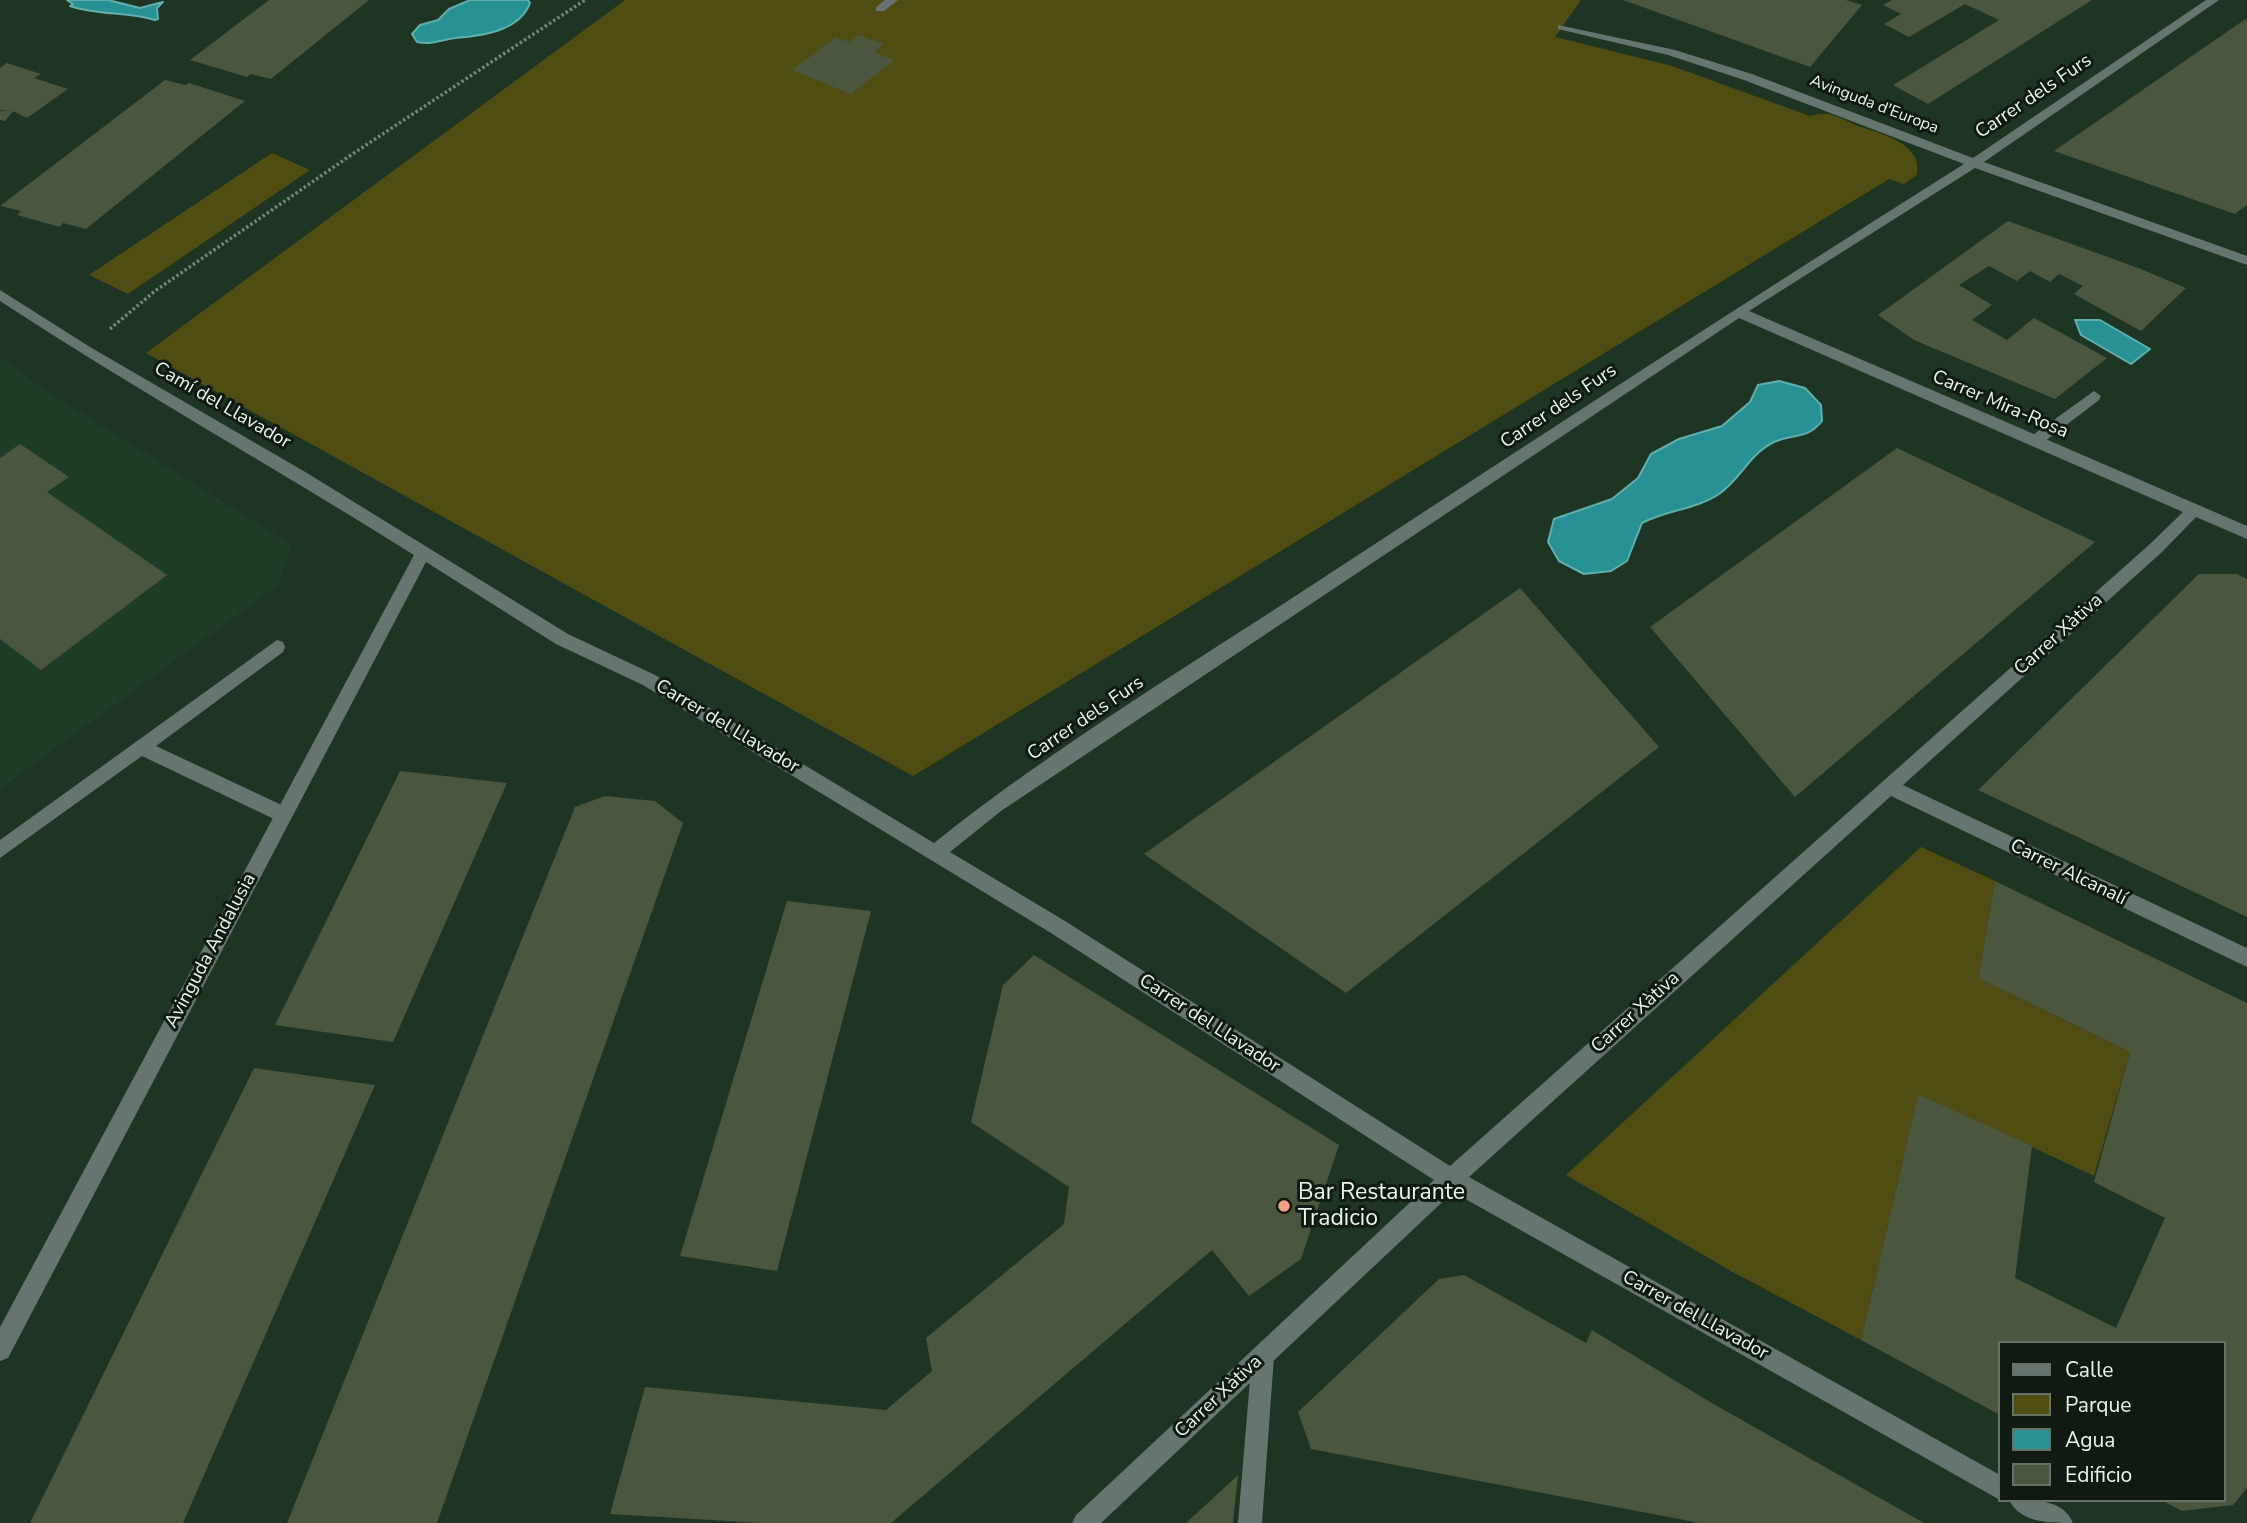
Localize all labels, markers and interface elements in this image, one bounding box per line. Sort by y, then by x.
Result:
street label: Carrer dels Furs [1972,50,2096,144]
street label: Avinguda d'Europa [1807,72,1941,138]
street label: Camí del Llavador [150,358,294,454]
street label: Carrer dels Furs [1497,360,1621,454]
street label: Carrer Mira-Rosa [1929,366,2071,444]
street label: Carrer Xàtiva [2010,589,2108,681]
street label: Carrer dels Furs [1024,672,1148,766]
street label: Carrer del Llavador [651,675,803,779]
street label: Carrer Alcanalí [2006,835,2130,911]
street label: Avinguda Andalusia [161,870,261,1032]
street label: Carrer Xàtiva [1587,967,1685,1059]
street label: Carrer del Llavador [1134,970,1284,1078]
place label: Bar Restaurante Tradicio [1298,1179,1465,1233]
marker: Bar Restaurante Tradicio [1276,1198,1292,1214]
street label: Carrer del Llavador [1618,1266,1772,1366]
legend [1998,1341,2226,1502]
street label: Carrer Xàtiva [1171,1351,1267,1443]
text: Calle [2065,1356,2113,1384]
text: Parque [2065,1391,2132,1419]
text: Agua [2065,1426,2115,1454]
text: Edificio [2065,1461,2132,1489]

